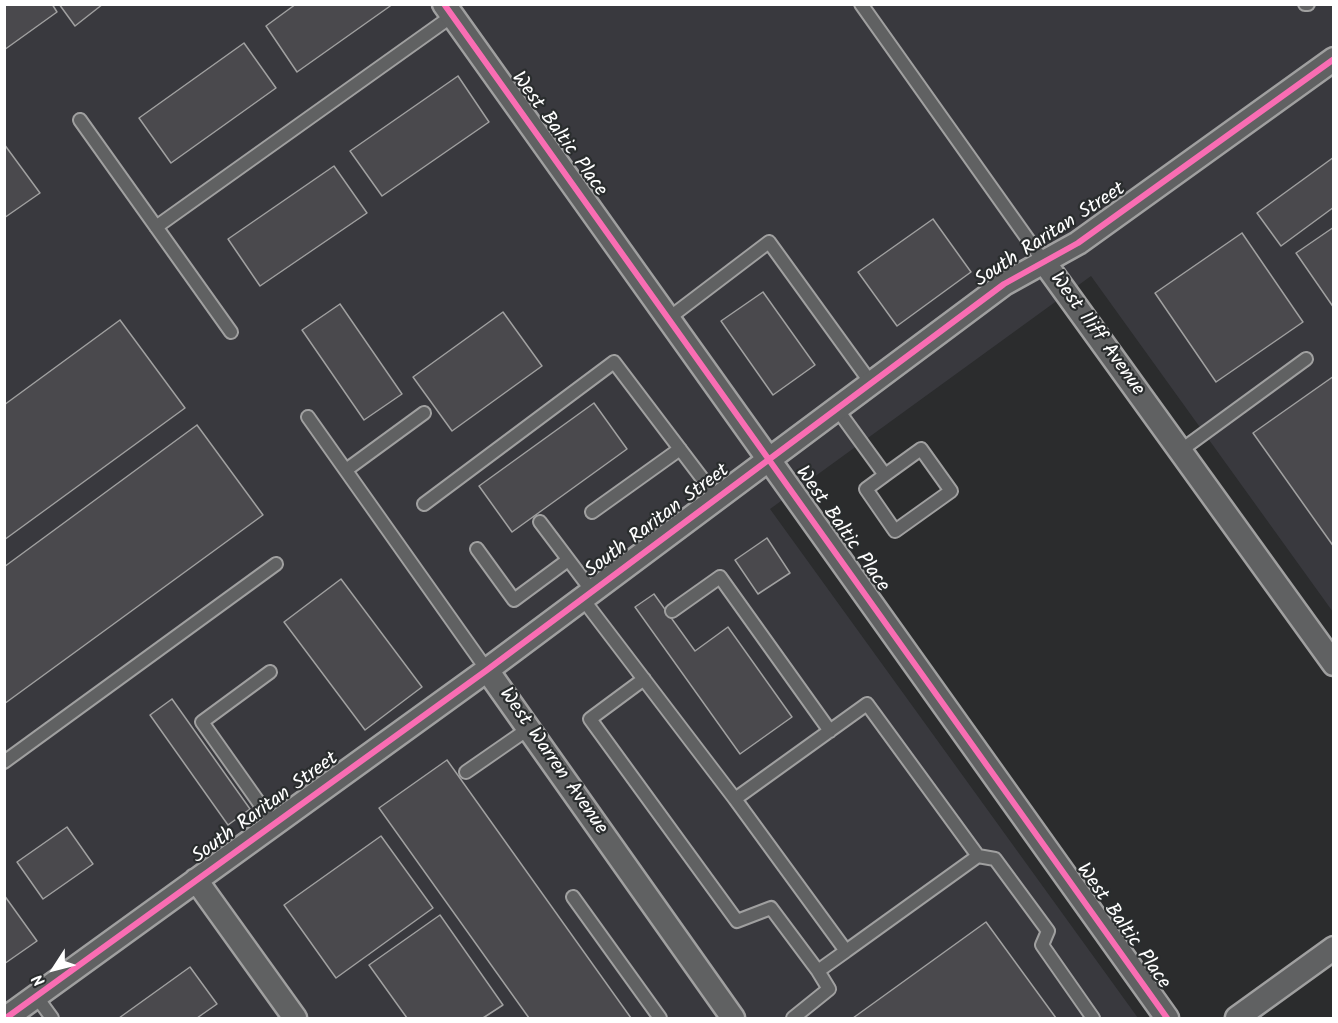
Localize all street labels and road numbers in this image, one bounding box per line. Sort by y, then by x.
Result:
street label: West Baltic Place [505,68,611,202]
street label: South Raritan Street [971,178,1131,294]
street label: West Iliff Avenue [1043,269,1149,401]
street label: South Raritan Street [581,460,735,584]
street label: West Baltic Place [789,462,893,598]
street label: West Warren Avenue [492,684,612,840]
street label: South Raritan Street [188,748,344,870]
street label: West Baltic Place [1070,859,1174,995]

